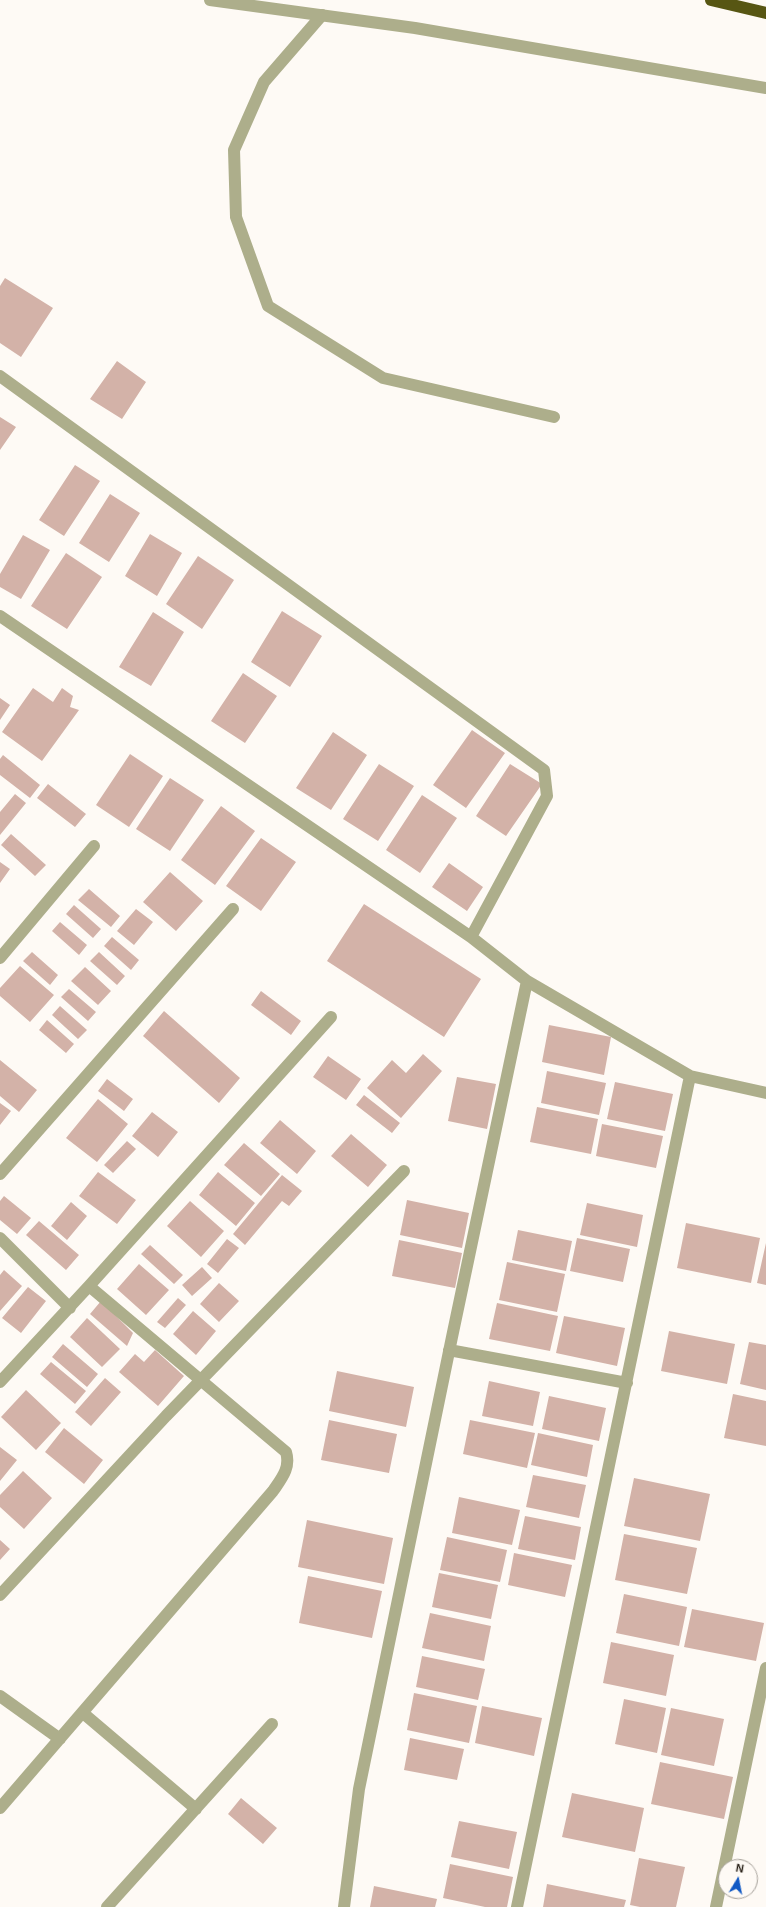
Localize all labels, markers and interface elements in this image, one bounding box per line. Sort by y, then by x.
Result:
north arrow [718,1859,758,1899]
text: N [735,1862,745,1875]

